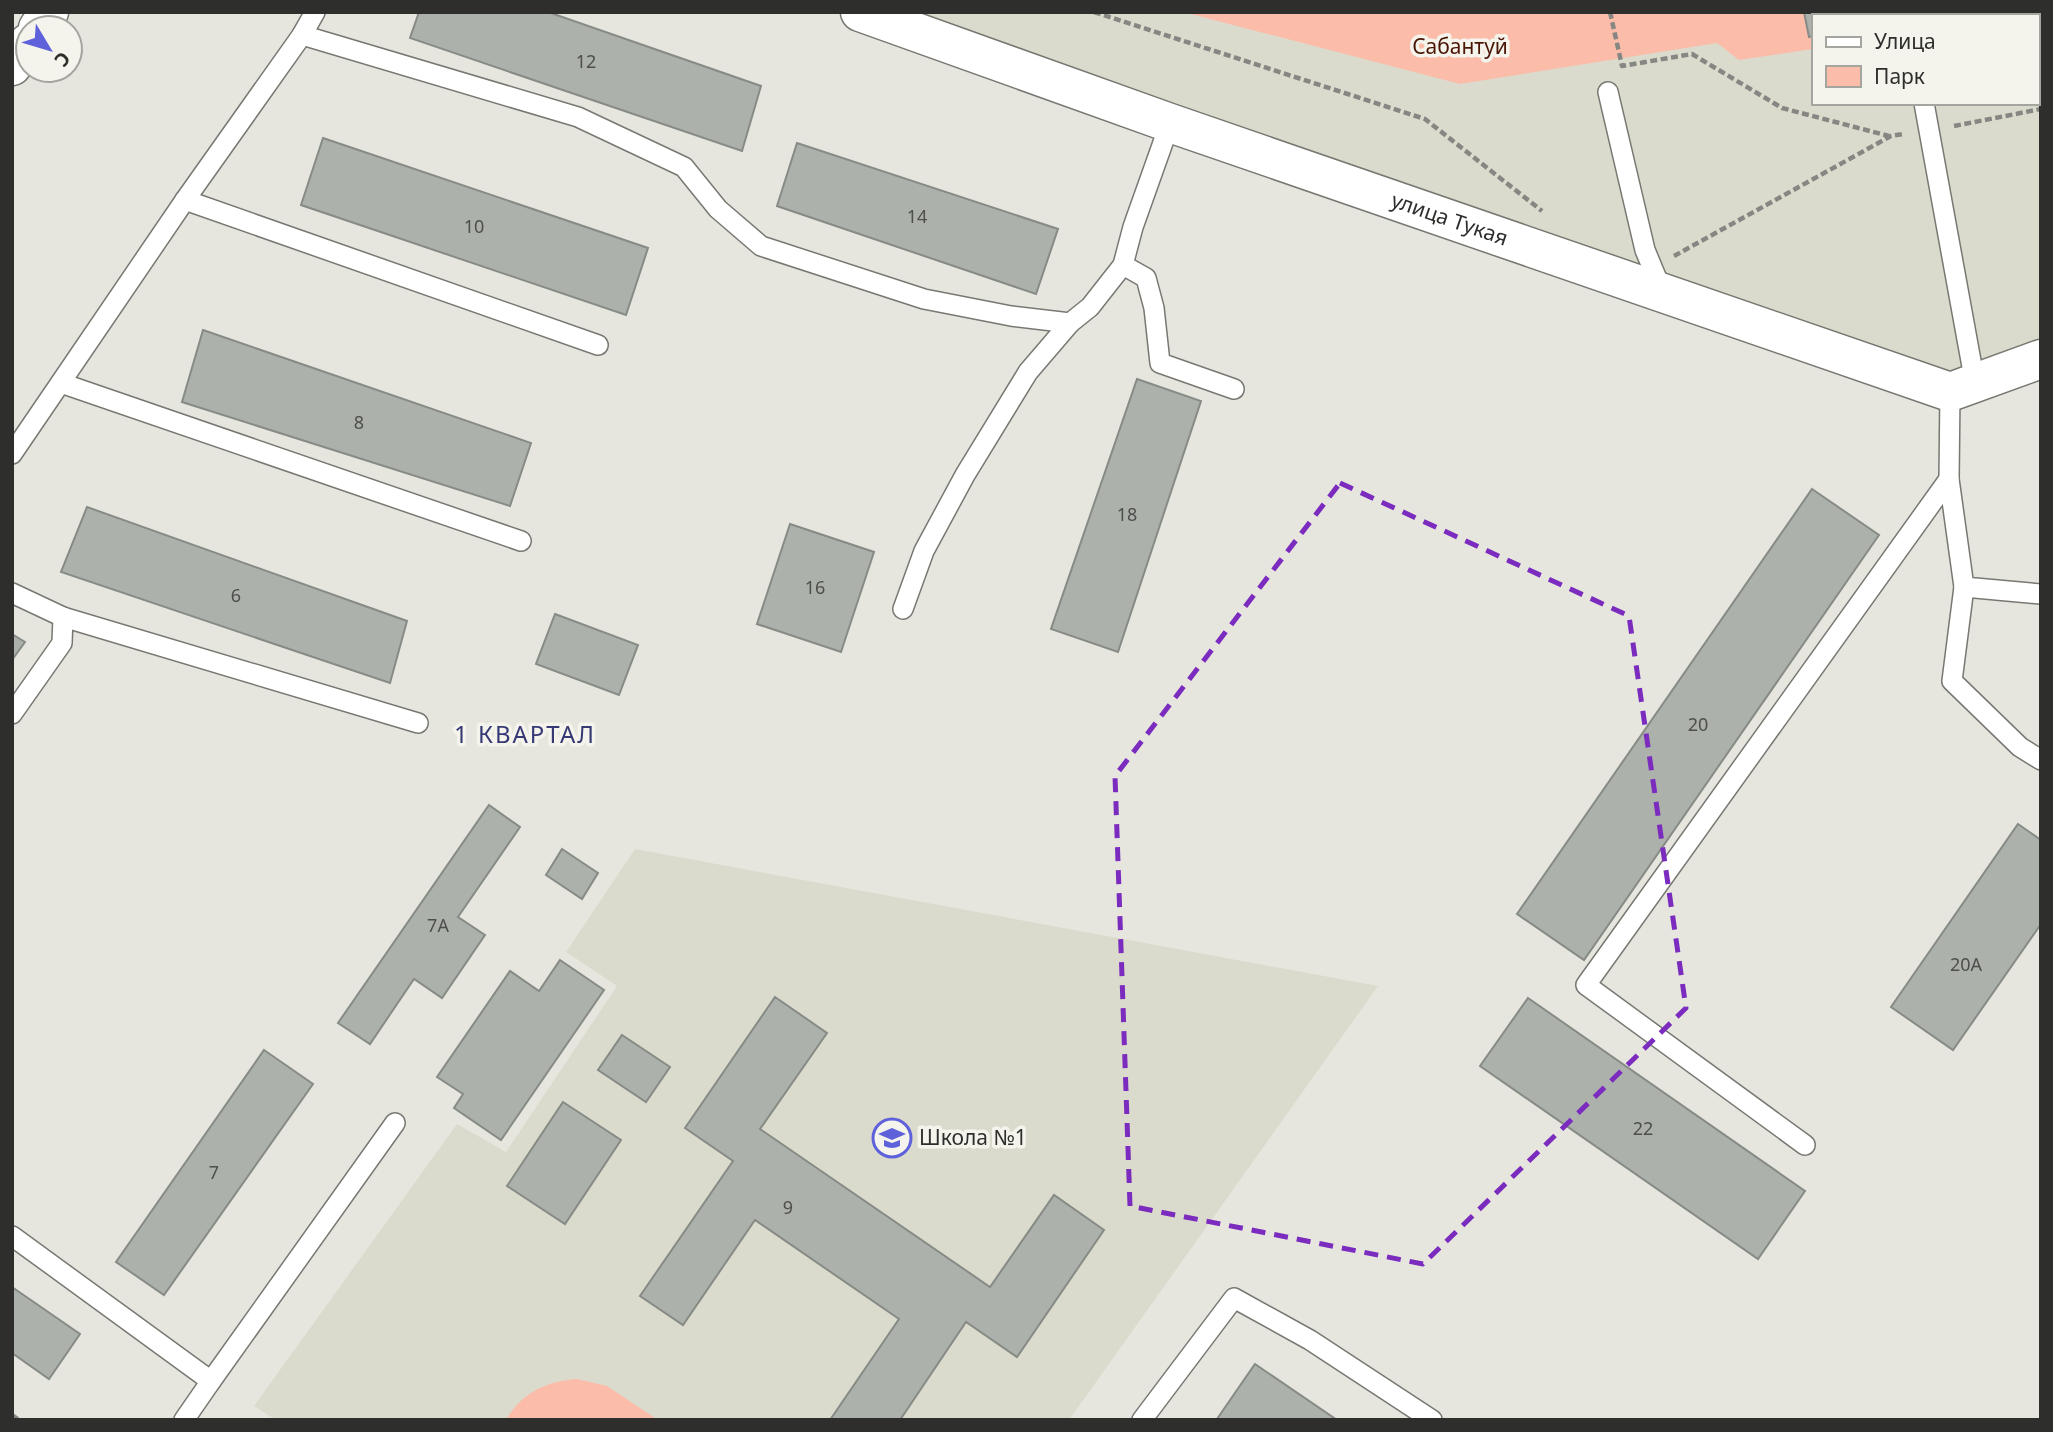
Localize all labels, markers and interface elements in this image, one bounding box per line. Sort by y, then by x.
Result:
north arrow [14,14,84,84]
legend [1812,14,2039,105]
text: Улица [1874,27,1936,55]
park label: Сабантуй [1412,32,1508,60]
text: С [48,47,76,72]
house number: 12 [576,49,596,73]
text: Парк [1874,62,1925,90]
street label: улица Тукая [1388,185,1512,252]
house number: 14 [907,204,927,228]
house number: 10 [464,214,484,238]
house number: 8 [354,410,364,434]
house number: 18 [1117,502,1137,526]
house number: 16 [805,575,825,599]
house number: 6 [231,583,241,607]
house number: 20 [1688,712,1708,736]
district label: 1 КВАРТАЛ [454,717,596,750]
house number: 7А [427,913,449,937]
house number: 20А [1950,952,1983,976]
house number: 22 [1633,1116,1653,1140]
school or university icon: Школа №1 [871,1117,913,1159]
place label: Школа №1 [919,1123,1027,1151]
house number: 7 [209,1160,219,1184]
house number: 9 [783,1195,793,1219]

